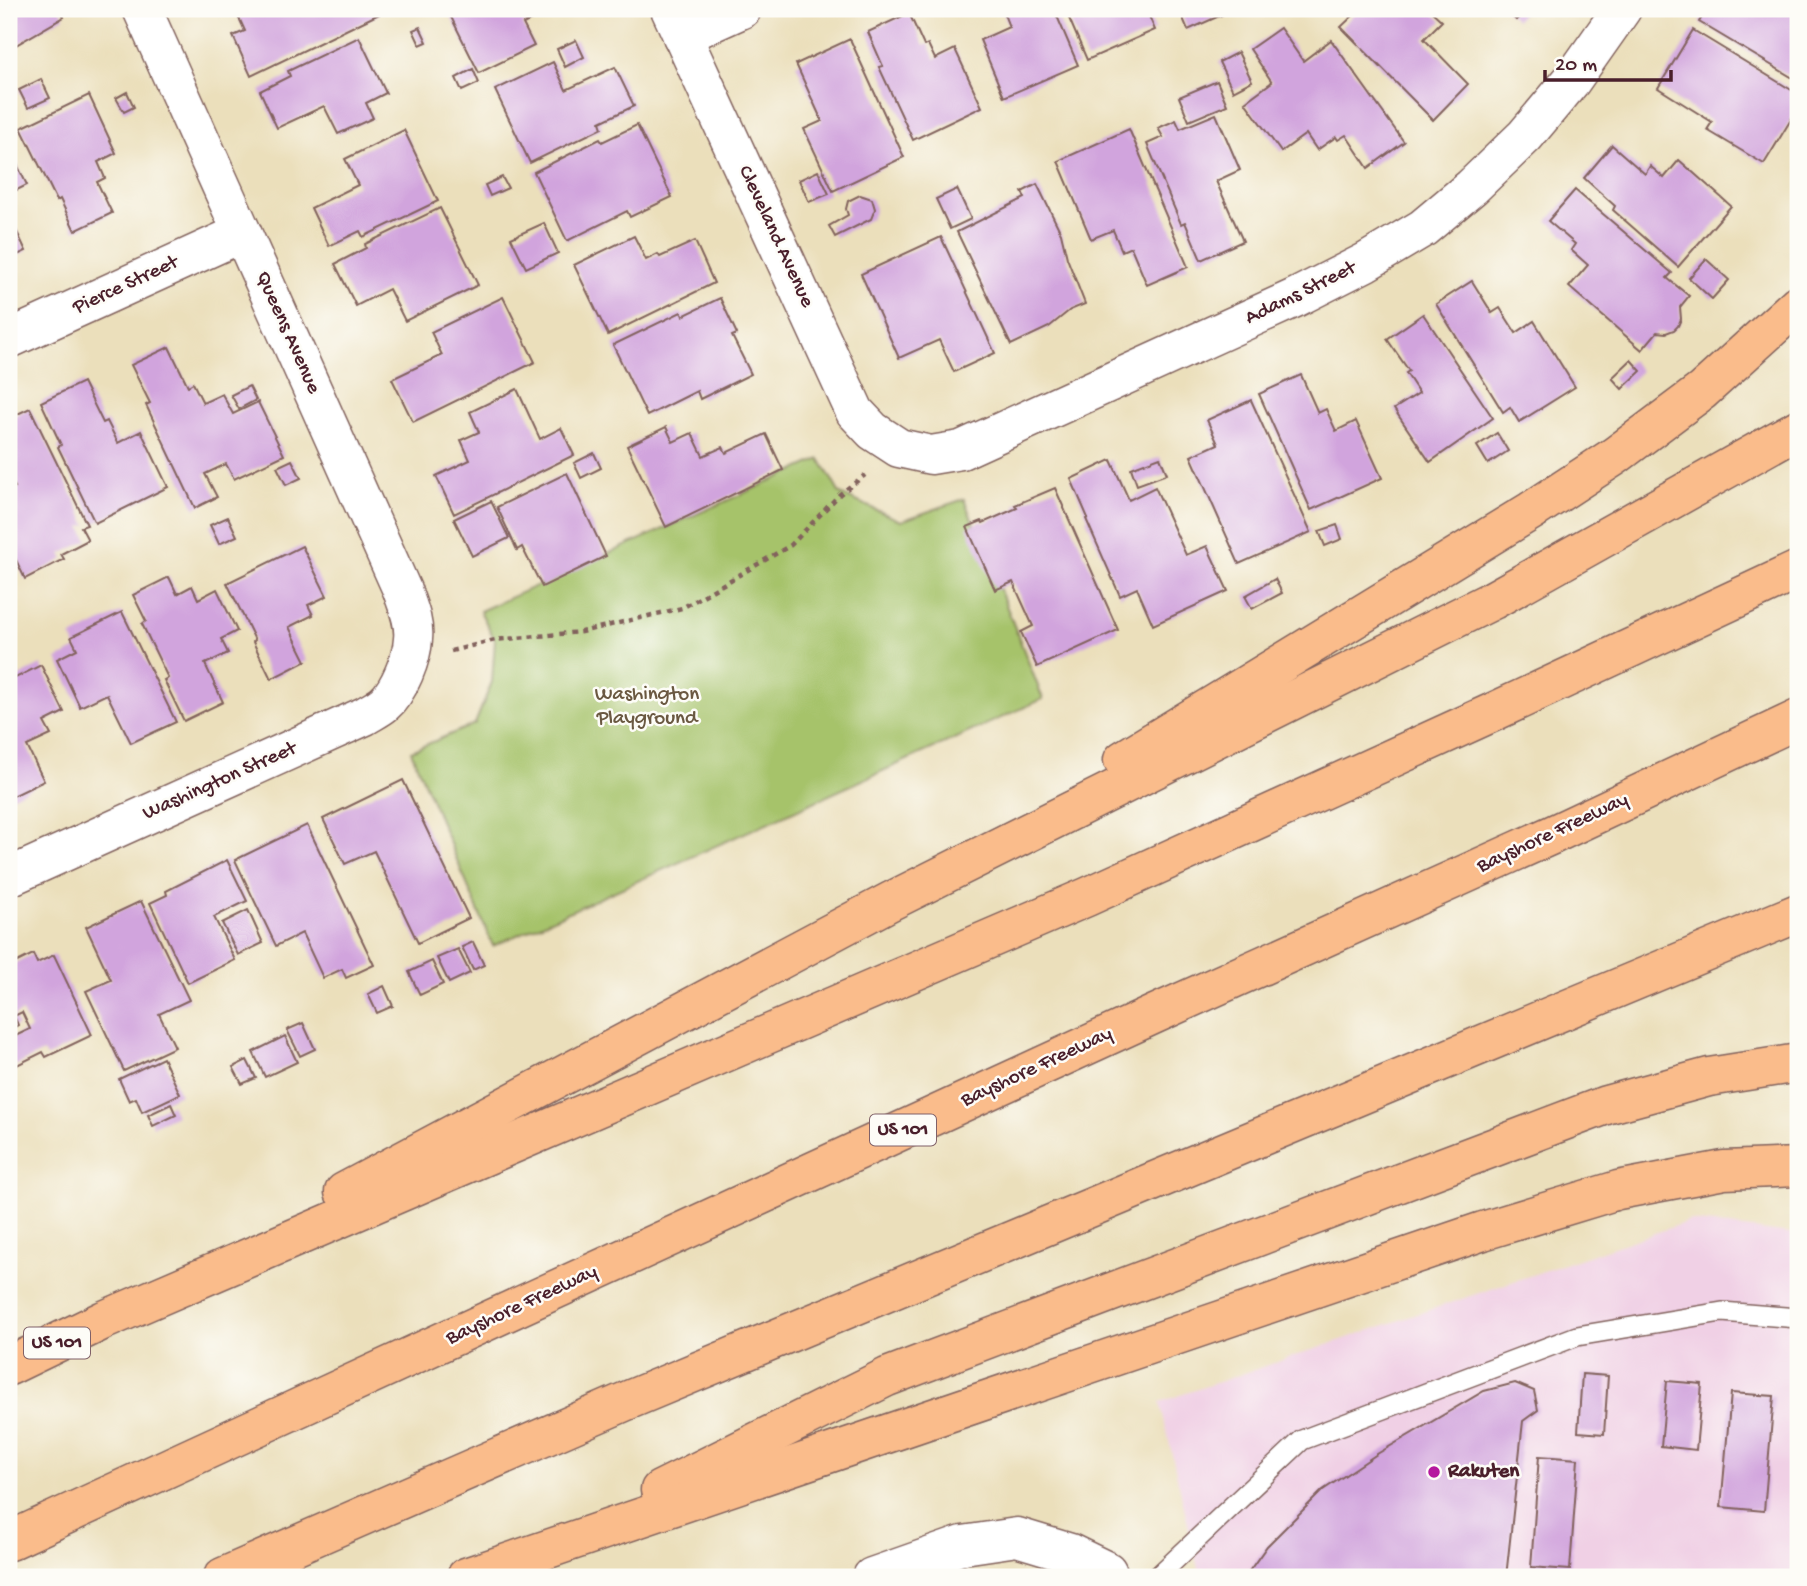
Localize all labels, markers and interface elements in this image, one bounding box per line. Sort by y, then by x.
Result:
scale bar [1545,38,1671,82]
text: 20 m [1555,54,1597,79]
street label: Cleveland Avenue [731,162,819,313]
street label: Pierce Street [68,250,185,322]
street label: Adams Street [1242,255,1363,332]
street label: Queens Avenue [249,268,326,399]
park label: Washington Playground [595,683,699,732]
street label: Washington Street [139,736,303,827]
street label: Bayshore Freeway [1472,788,1633,880]
street label: Bayshore Freeway [956,1022,1117,1114]
road number: US 101 [870,1114,936,1146]
street label: Bayshore Freeway [441,1260,602,1352]
road number: US 101 [24,1328,90,1358]
place label: Rakuten [1447,1460,1520,1485]
marker: Rakuten [1426,1464,1442,1480]

